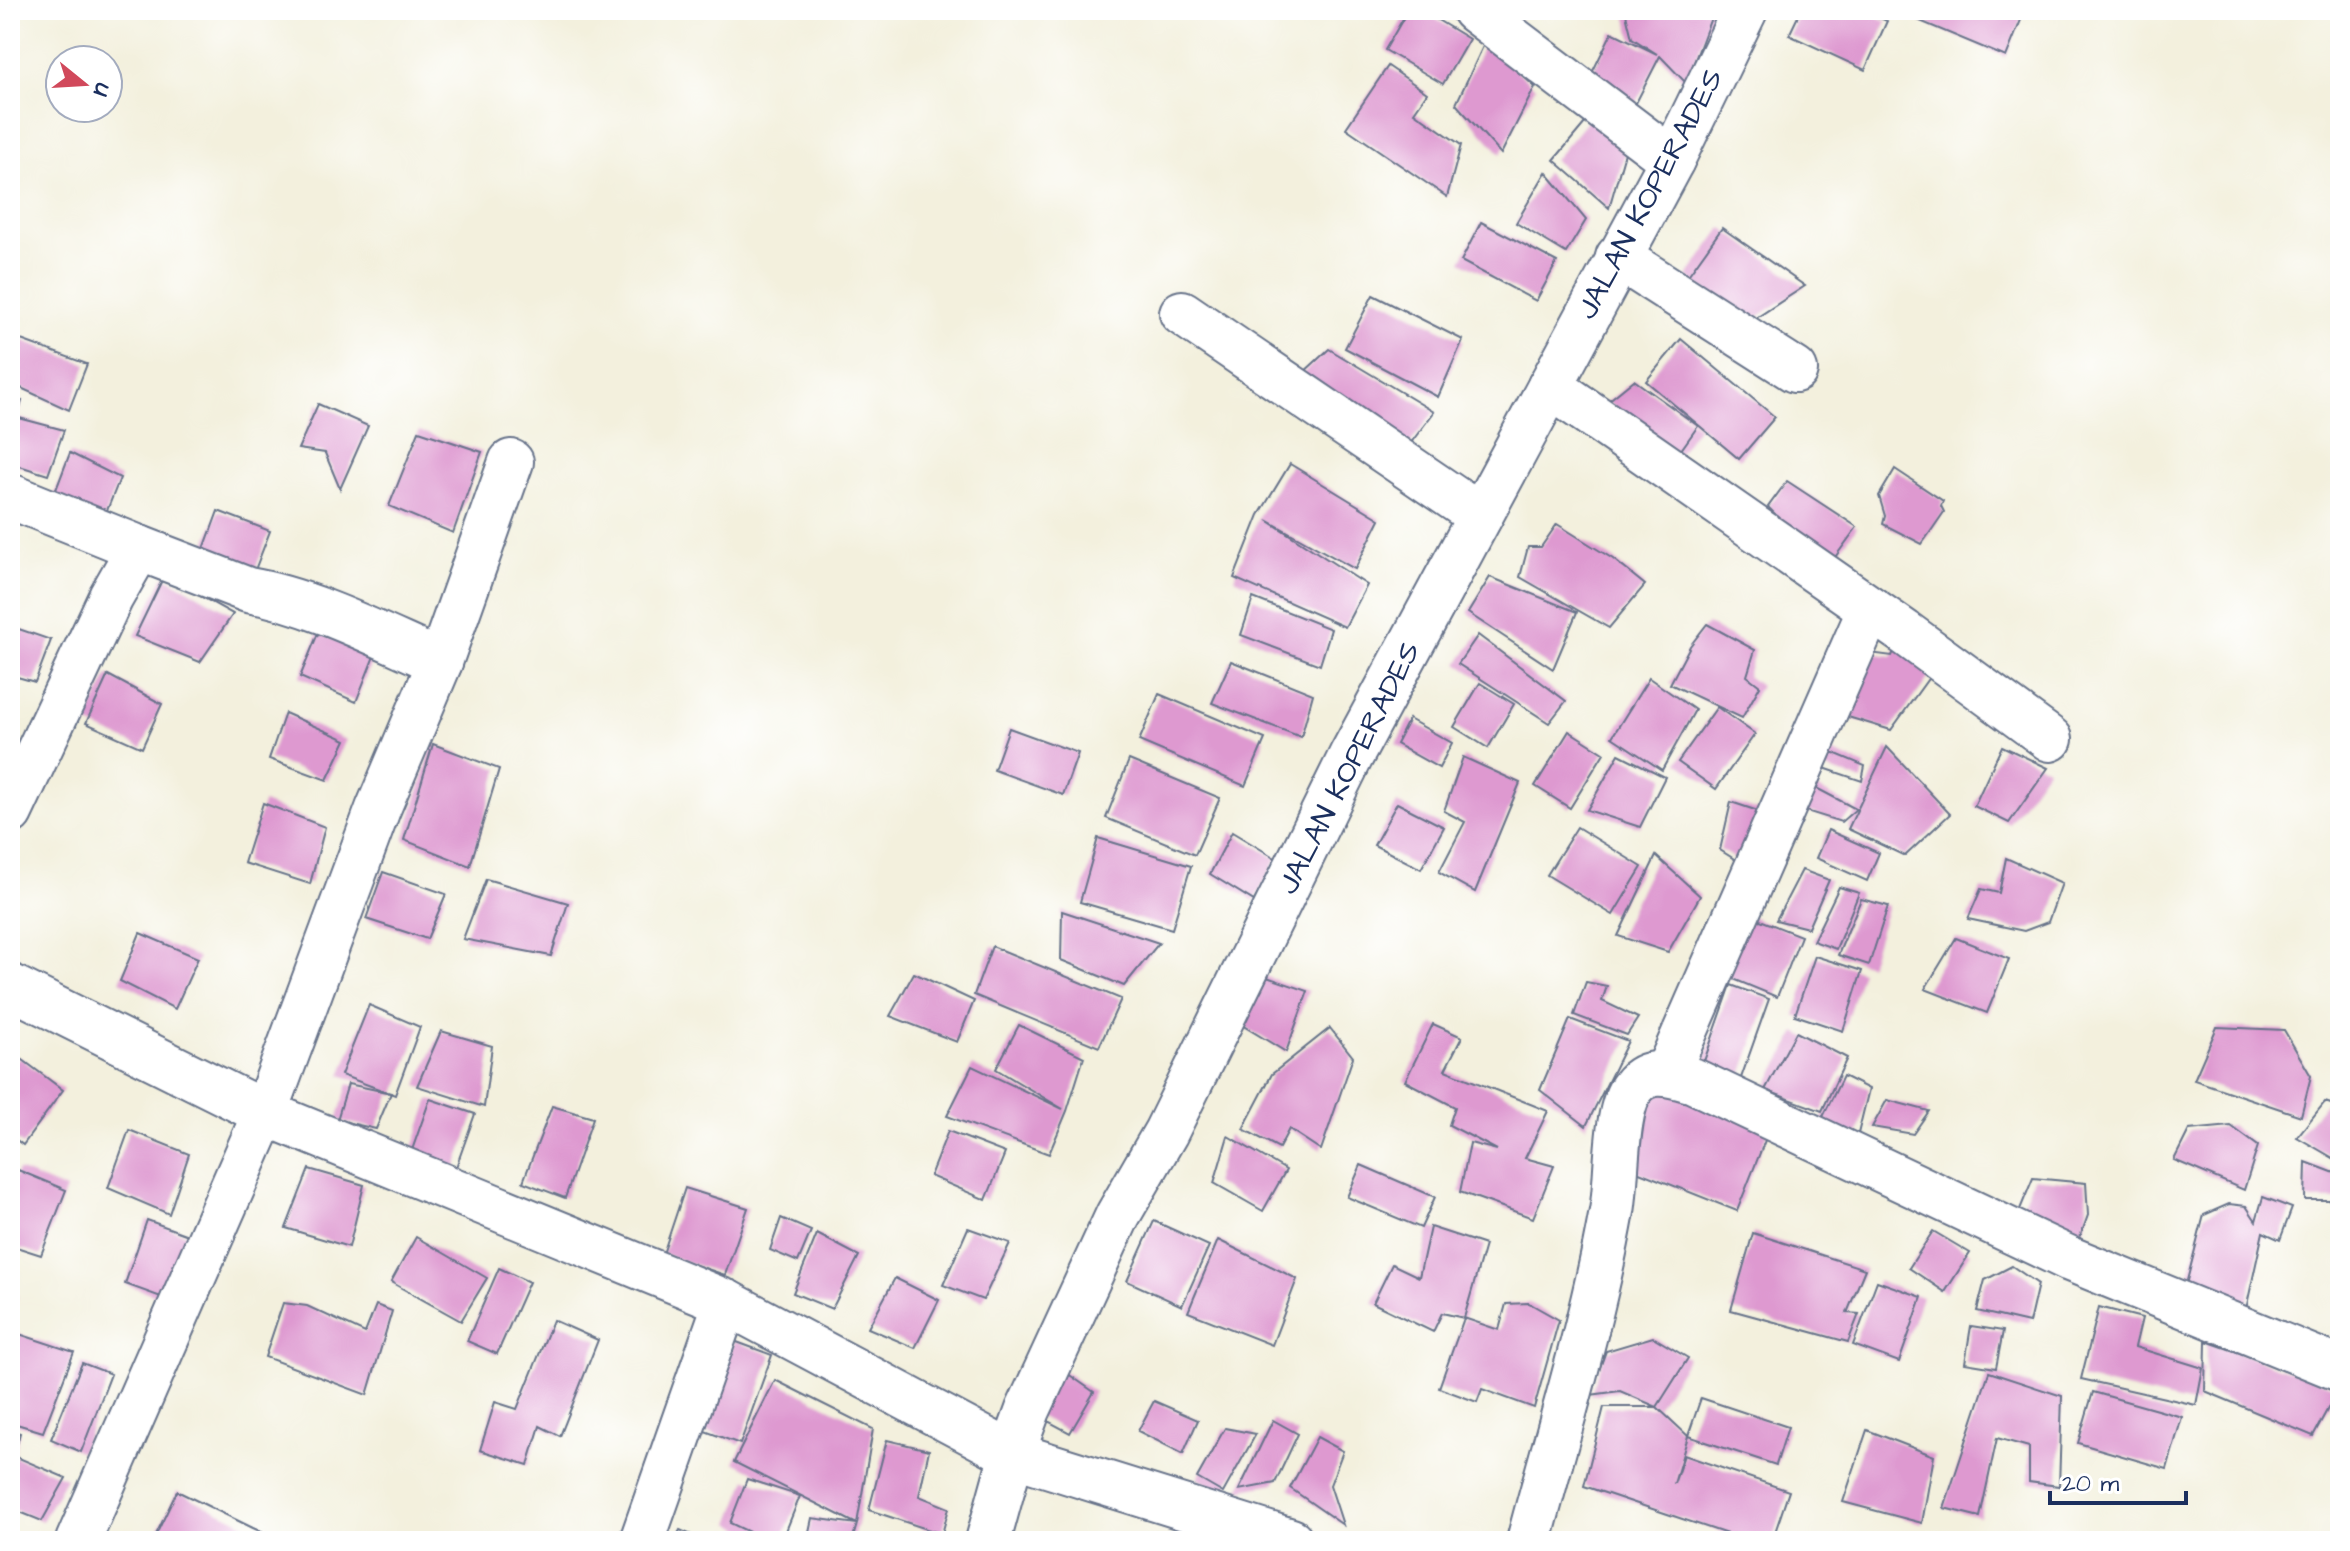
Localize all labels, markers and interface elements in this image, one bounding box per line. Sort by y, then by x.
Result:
north arrow [44,44,124,124]
street label: JALAN KOPERADES [1566,61,1734,327]
text: U [85,79,118,100]
street label: JALAN KOPERADES [1267,635,1431,901]
scale bar [2050,1455,2186,1505]
text: 20 m [2062,1467,2119,1501]

